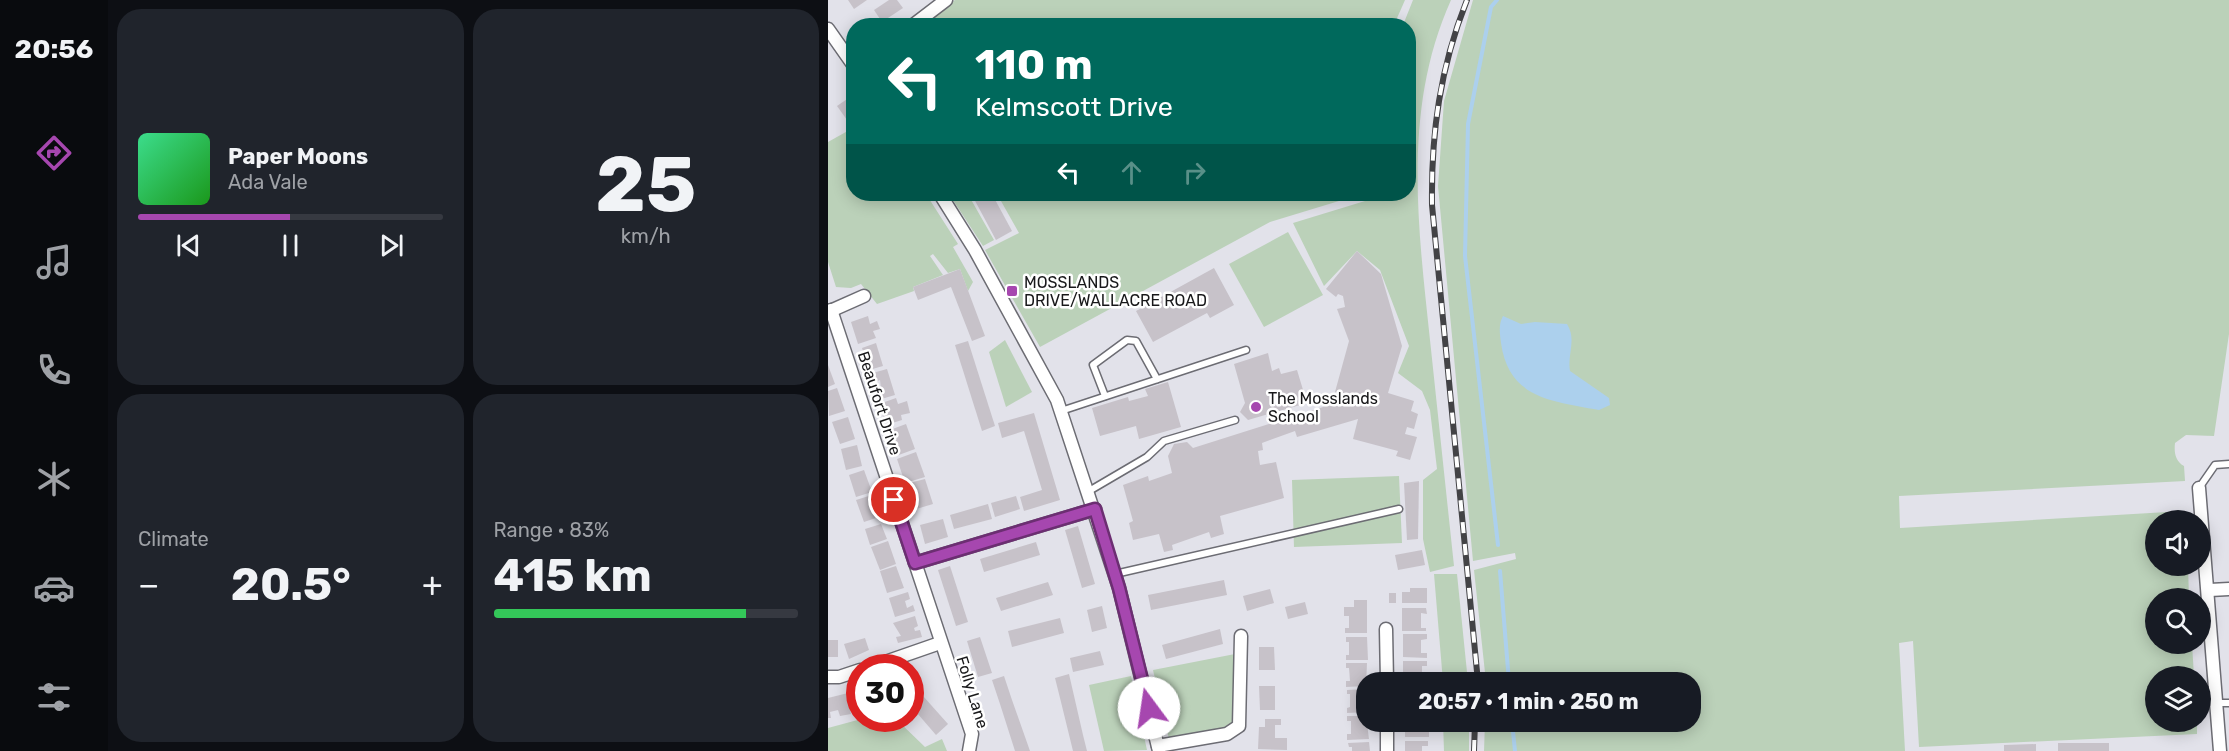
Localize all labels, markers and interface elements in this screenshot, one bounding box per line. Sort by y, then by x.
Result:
text: 20:56 [15,33,93,65]
text: 110 m [975,40,1093,90]
icon: left [876,42,954,120]
text: Kelmscott Drive [975,91,1173,123]
icon: directions [33,132,75,174]
text: 25 [595,138,696,231]
text: Paper Moons [228,143,368,170]
icon: left [1052,156,1085,189]
icon: ahead [1115,156,1148,189]
icon: right [1178,156,1211,189]
text: Ada Vale [228,170,308,194]
text: km/h [621,224,671,248]
icon: previous [172,229,205,262]
icon: pause [274,229,307,262]
icon: next [375,229,408,262]
icon: music [33,241,75,283]
place label: MOSSLANDS DRIVE/WALLACRE ROAD [1024,273,1207,310]
marker: MOSSLANDS DRIVE/WALLACRE ROAD [1005,284,1019,298]
icon: phone [33,349,75,391]
street label: Beaufort Drive [854,349,905,458]
place label: The Mosslands School [1268,389,1378,426]
marker: The Mosslands School [1249,400,1263,414]
icon: climate [33,458,75,500]
pin [868,474,919,525]
icon: arrive [877,483,910,516]
map controls [2145,510,2211,732]
button: sound [2145,510,2211,576]
text: Range · 83% [494,518,609,542]
text: Climate [138,527,209,551]
text: 415 km [494,549,652,602]
text: 20.5° [231,558,351,611]
text: − [138,565,159,604]
text: + [422,565,442,604]
icon: car [33,567,75,609]
button: search [2145,588,2211,654]
speed limit sign: 30 [846,654,924,732]
street label: Folly Lane [952,654,993,731]
button: layers [2145,666,2211,732]
icon: filters [33,676,75,718]
position arrow [1117,676,1181,740]
text: 20:57 · 1 min · 250 m [1418,688,1639,715]

